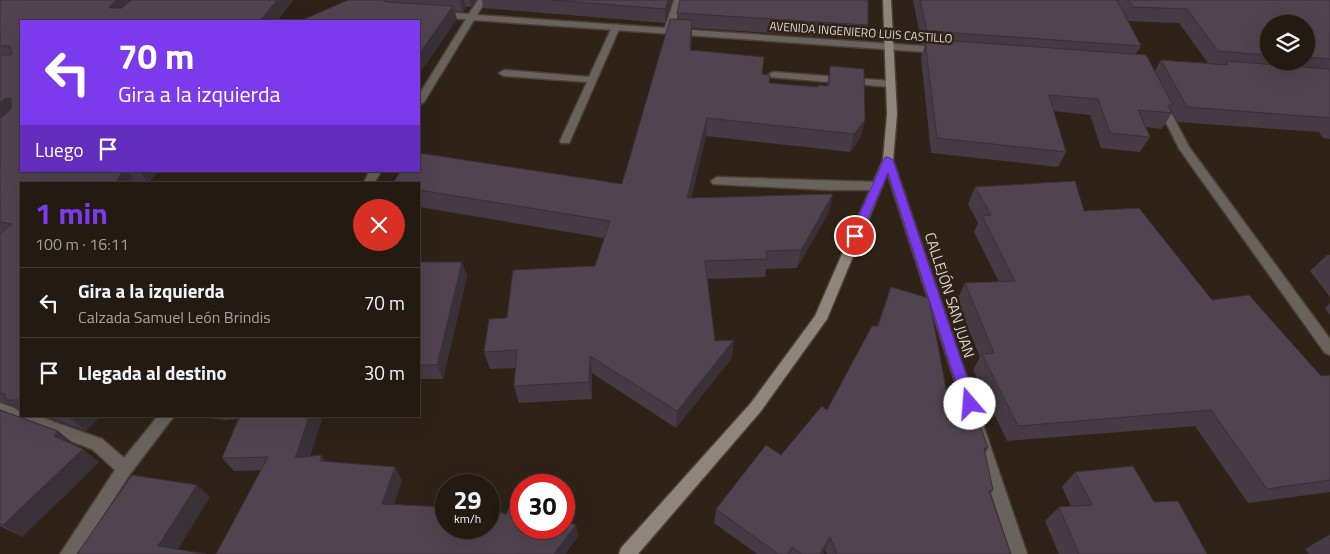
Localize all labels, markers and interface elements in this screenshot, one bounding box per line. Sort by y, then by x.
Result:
map controls [1260,15,1315,70]
button: layers [1260,15,1315,70]
street label: AVENIDA INGENIERO LUIS CASTILLO [769,16,953,48]
text: 70 m [118,29,194,83]
icon: left [35,40,100,105]
text: Gira a la izquierda [118,77,281,111]
text: Luego [35,135,84,164]
icon: arrive [94,135,122,163]
text: 1 min [35,190,108,236]
button: close [353,199,405,251]
pin [834,215,876,257]
icon: arrive [841,222,869,250]
street label: CALLEJÓN SAN JUAN [919,229,981,361]
text: 100 m · 16:11 [35,232,129,256]
text: Gira a la izquierda [78,276,225,305]
text: 70 m [364,288,405,317]
icon: left [35,289,63,317]
text: Calzada Samuel León Brindis [78,305,271,329]
text: Llegada al destino [78,358,227,387]
text: 30 m [364,358,405,387]
icon: arrive [35,359,63,387]
position arrow [943,377,995,429]
speed limit sign: 30 [510,474,575,539]
text: 29 [453,481,482,519]
text: km/h [454,509,481,528]

